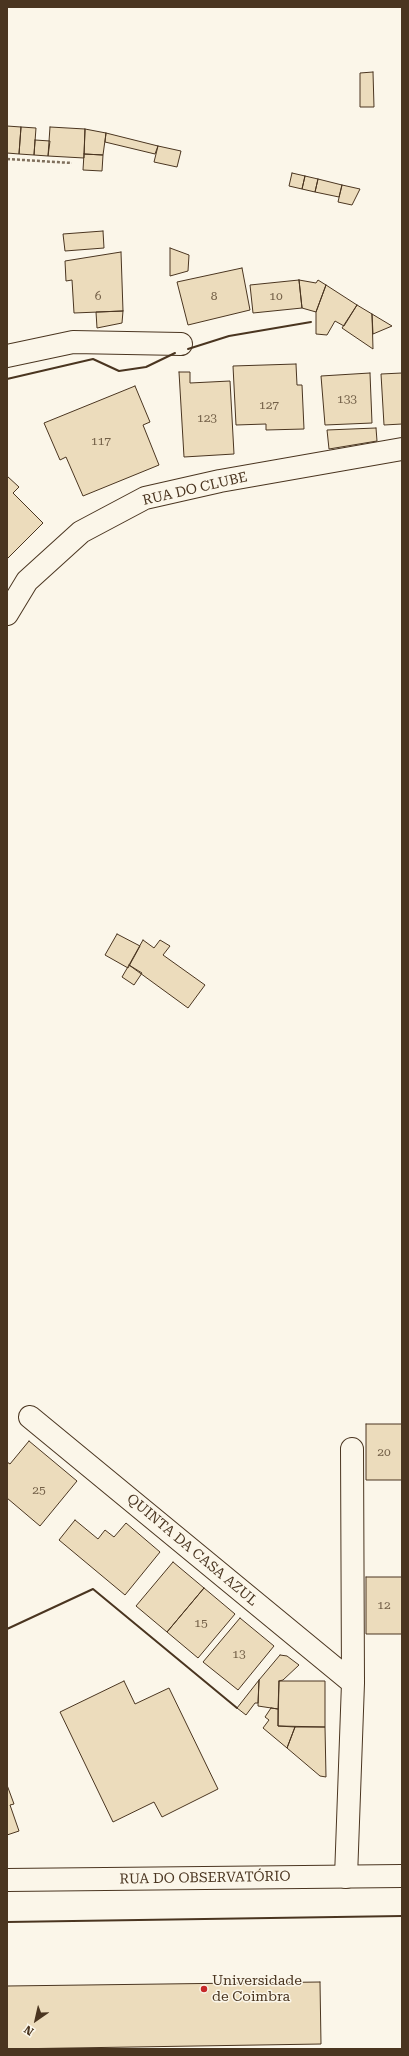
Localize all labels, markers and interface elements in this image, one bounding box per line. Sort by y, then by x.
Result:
house number: 6 [95,289,101,303]
house number: 8 [211,289,217,303]
house number: 10 [269,289,283,303]
house number: 133 [337,392,357,406]
house number: 127 [259,398,279,412]
house number: 123 [197,411,217,425]
house number: 117 [91,434,111,448]
street label: RUA DO CLUBE [141,469,249,509]
house number: 20 [377,1445,391,1459]
house number: 25 [32,1483,46,1497]
street label: QUINTA DA CASA AZUL [123,1490,261,1610]
house number: 12 [377,1598,391,1612]
house number: 15 [194,1616,208,1630]
house number: 13 [232,1647,246,1661]
street label: RUA DO OBSERVATÓRIO [119,1868,291,1888]
place label: Universidade de Coimbra [212,1973,302,2006]
marker: Universidade de Coimbra [199,1984,209,1994]
north arrow [16,2000,56,2040]
text: N [22,2023,36,2038]

